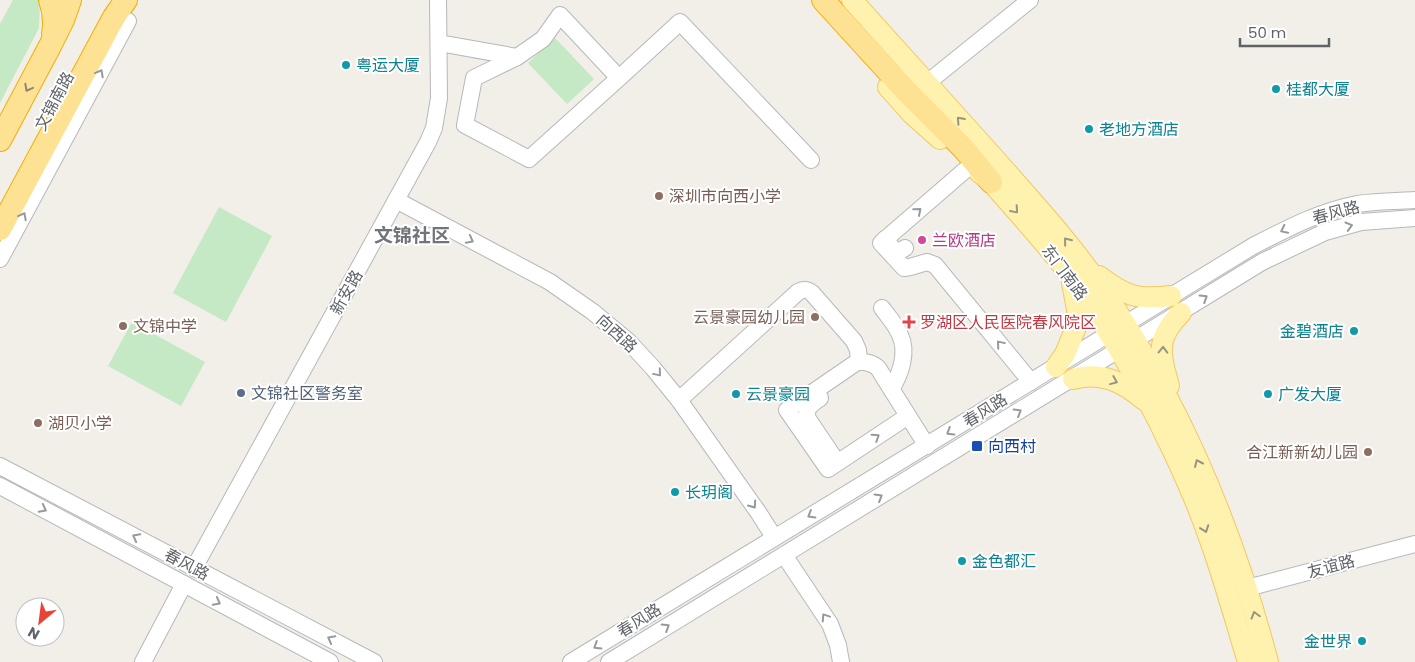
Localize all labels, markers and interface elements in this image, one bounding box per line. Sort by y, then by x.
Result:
scale bar [1240,15,1329,47]
text: 50 m [1248,22,1286,43]
place label: 粤运大厦 [356,54,420,77]
marker: 粤运大厦 [340,59,352,71]
street label: 文锦南路 [29,68,80,135]
one-way arrow [94,69,104,78]
place label: 桂都大厦 [1286,78,1350,101]
one-way arrow [24,82,34,91]
marker: 桂都大厦 [1270,83,1282,95]
one-way arrow [956,116,965,125]
place label: 老地方酒店 [1099,118,1179,141]
marker: 老地方酒店 [1083,123,1095,135]
place label: 深圳市向西小学 [669,185,781,208]
marker: 深圳市向西小学 [653,190,665,202]
street label: 春风路 [1310,195,1362,230]
one-way arrow [1009,204,1018,213]
one-way arrow [912,208,921,217]
one-way arrow [17,212,27,221]
one-way arrow [1344,221,1353,232]
district label: 文锦社区 [374,222,450,249]
one-way arrow [1280,224,1289,234]
place label: 兰欧酒店 [932,229,996,252]
one-way arrow [465,233,474,243]
marker: 兰欧酒店 [916,234,928,246]
one-way arrow [1064,238,1073,247]
street label: 东门南路 [1036,240,1093,305]
street label: 新安路 [325,266,368,319]
one-way arrow [1198,295,1207,305]
place label: 云景豪园幼儿园 [693,306,805,329]
street label: 向西路 [591,309,642,358]
marker: 云景豪园幼儿园 [809,311,821,323]
place label: 罗湖区人民医院春风院区 [920,311,1096,334]
place label: 文锦中学 [133,315,197,338]
marker: 罗湖区人民医院春风院区 [902,315,916,329]
marker: 文锦中学 [117,320,129,332]
place label: 金碧酒店 [1280,320,1344,343]
marker: 金碧酒店 [1348,325,1360,337]
one-way arrow [996,341,1005,350]
one-way arrow [1158,346,1168,354]
one-way arrow [652,368,661,377]
one-way arrow [1109,375,1118,386]
place label: 文锦社区警务室 [251,382,363,405]
place label: 云景豪园 [746,383,810,406]
place label: 广发大厦 [1278,383,1342,406]
marker: 文锦社区警务室 [235,387,247,399]
marker: 云景豪园 [730,388,742,400]
street label: 春风路 [959,388,1012,433]
marker: 广发大厦 [1262,388,1274,400]
one-way arrow [1013,409,1022,419]
place label: 湖贝小学 [48,412,112,435]
marker: 湖贝小学 [32,417,44,429]
one-way arrow [947,425,956,435]
one-way arrow [871,434,880,443]
place label: 向西村 [988,435,1036,458]
marker: 向西村 [970,439,984,453]
place label: 合江新新幼儿园 [1246,441,1358,464]
marker: 合江新新幼儿园 [1362,446,1374,458]
one-way arrow [1194,459,1205,468]
place label: 长玥阁 [685,481,733,504]
marker: 长玥阁 [669,486,681,498]
one-way arrow [874,493,883,503]
one-way arrow [747,499,756,509]
one-way arrow [38,503,47,513]
one-way arrow [807,509,816,519]
one-way arrow [1199,524,1209,532]
one-way arrow [132,533,141,543]
street label: 春风路 [160,543,213,586]
street label: 友谊路 [1305,549,1357,584]
place label: 金色都汇 [972,550,1036,573]
marker: 金色都汇 [956,555,968,567]
one-way arrow [212,596,221,606]
north arrow [15,597,65,647]
street label: 春风路 [613,598,666,643]
one-way arrow [1250,612,1260,620]
one-way arrow [822,613,831,622]
text: N [24,622,43,645]
one-way arrow [660,624,669,634]
place label: 金世界 [1304,630,1352,653]
one-way arrow [327,635,336,645]
marker: 金世界 [1356,635,1368,647]
one-way arrow [594,639,603,649]

